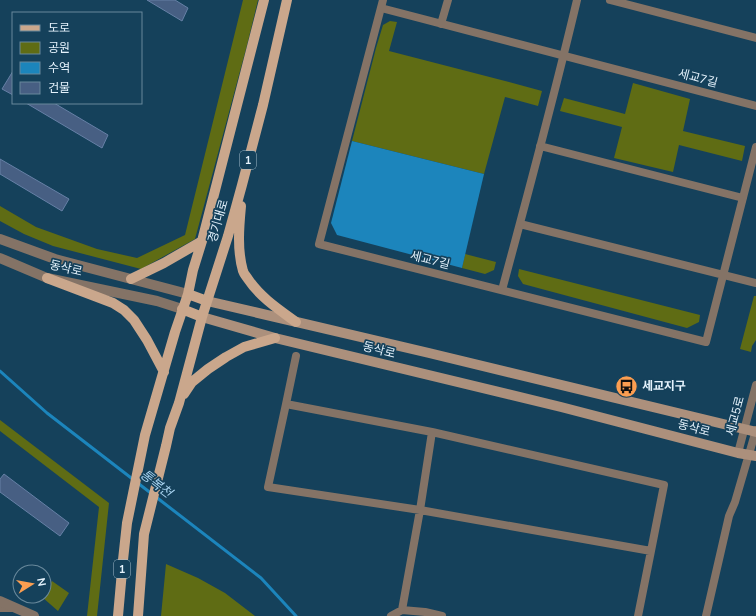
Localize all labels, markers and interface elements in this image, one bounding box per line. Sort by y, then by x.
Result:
legend [12,12,142,104]
text: 도로 [48,20,70,36]
text: 공원 [48,40,70,56]
text: 수역 [48,60,70,76]
street label: 세교7길 [676,65,720,91]
text: 건물 [48,80,70,96]
road number: 1 [240,151,256,169]
street label: 경기대로 [204,198,232,244]
street label: 세교7길 [408,247,452,273]
street label: 동삭로 [48,256,84,280]
street label: 동삭로 [361,338,397,362]
bus stop icon: 세교지구 [614,373,640,399]
place label: 세교지구 [642,378,686,394]
street label: 세교5로 [722,394,748,438]
street label: 동삭로 [676,416,712,440]
water label: 통복천 [136,466,176,503]
road number: 1 [114,560,130,578]
north arrow [12,564,52,604]
text: N [33,577,49,588]

